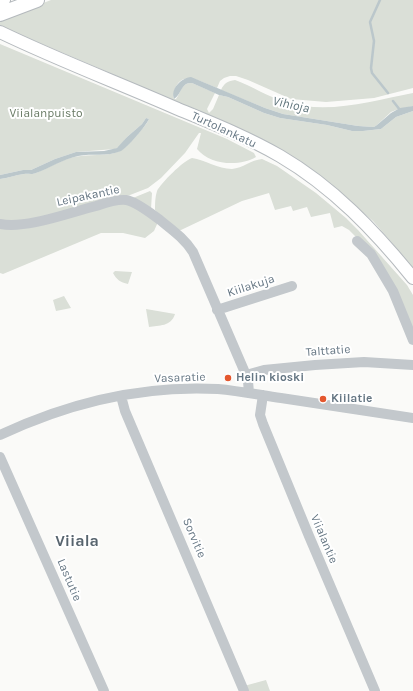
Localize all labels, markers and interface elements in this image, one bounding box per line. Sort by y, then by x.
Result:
water label: Vihioja [271,93,311,117]
park label: Viialanpuisto [10,107,82,121]
street label: Turtolankatu [189,109,259,151]
street label: Leipakantie [55,182,121,210]
street label: Kiilakuja [226,272,276,300]
street label: Talttatie [305,342,351,360]
street label: Vasaratie [154,370,206,386]
place label: Helin kioski [236,371,304,385]
marker: Helin kioski [223,373,233,383]
place label: Kiilatie [331,392,372,406]
marker: Kiilatie [318,394,328,404]
street label: Viialantie [307,512,341,566]
street label: Sorvitie [179,516,209,560]
district label: Viiala [55,531,99,551]
street label: Lastutie [54,557,84,603]

